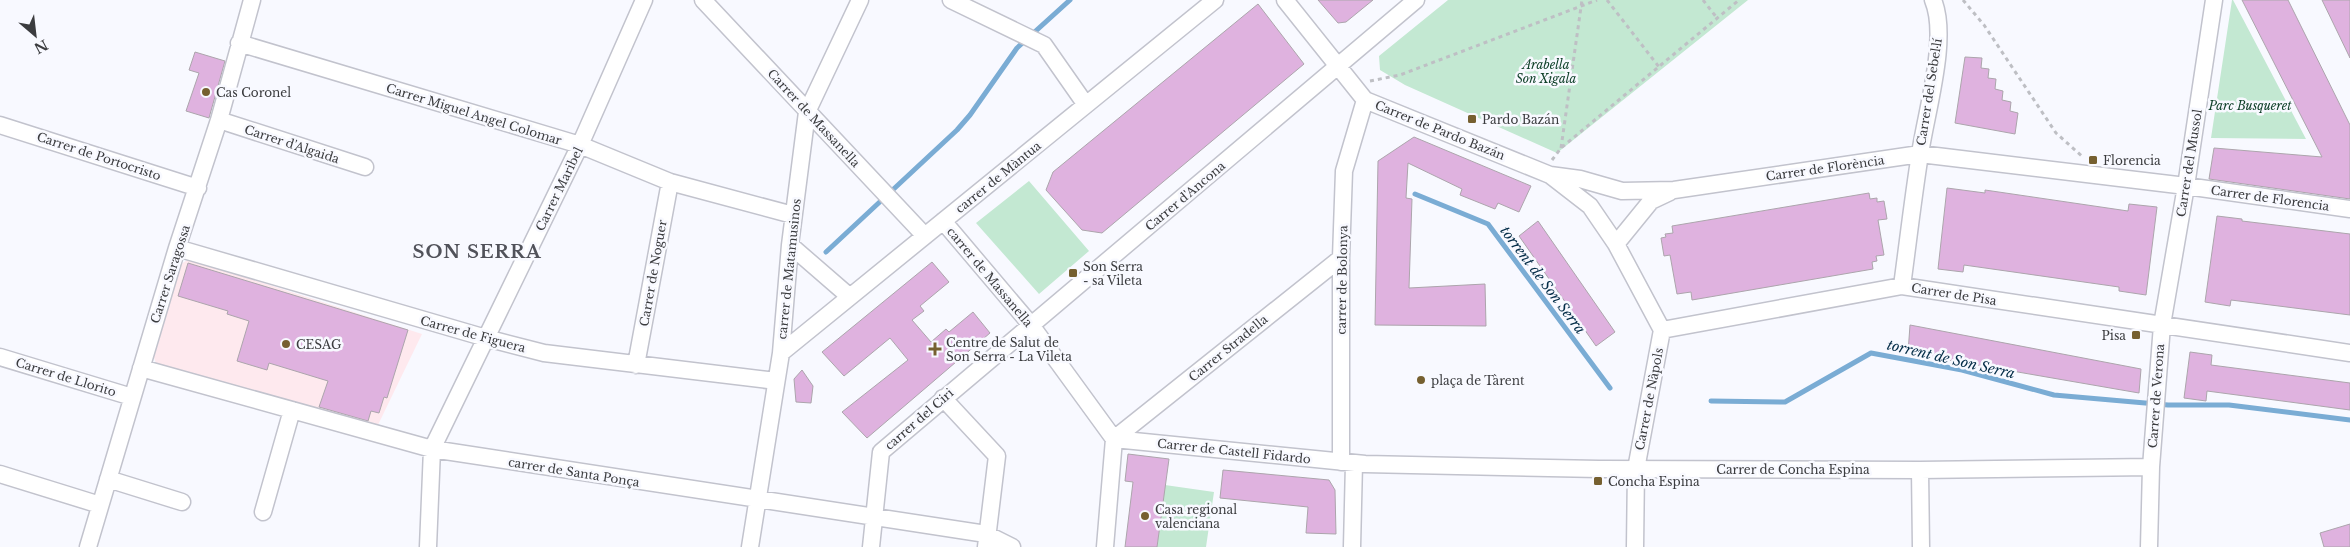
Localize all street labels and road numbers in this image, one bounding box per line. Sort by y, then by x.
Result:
street label: Carrer del Sebel·lí [1913,36,1945,147]
street label: Carrer de Massanella [765,66,864,170]
street label: Carrer Miguel Angel Colomar [384,80,564,148]
street label: Carrer de Pardo Bazán [1373,97,1507,163]
street label: Carrer del Mussol [2173,108,2205,218]
street label: Carrer d'Algaida [243,122,342,167]
street label: Carrer de Portocristo [35,129,163,183]
street label: carrer de Màntua [952,138,1044,216]
street label: Carrer Maribel [532,145,586,233]
street label: Carrer de Florència [1765,152,1886,184]
street label: Carrer d'Ancona [1142,158,1228,234]
street label: Carrer de Florencia [2210,182,2331,214]
street label: carrer de Matamusinos [774,198,804,340]
street label: Carrer de Noguer [636,218,670,327]
street label: Carrer Saragossa [147,223,193,325]
street label: carrer de Massanella [944,224,1036,330]
street label: carrer de Bolonya [1334,225,1350,335]
street label: Carrer de Pisa [1910,280,1998,308]
street label: Carrer Stradella [1185,311,1271,384]
street label: Carrer de Figuera [419,313,528,355]
street label: Carrer de Verona [2145,343,2167,449]
street label: Carrer de Nàpols [1632,346,1666,452]
street label: Carrer de Llorito [14,355,118,399]
street label: carrer del Ciri [882,385,956,453]
street label: Carrer de Castell Fidardo [1156,435,1312,467]
street label: carrer de Santa Ponça [507,454,641,490]
street label: Carrer de Concha Espina [1716,462,1870,477]

